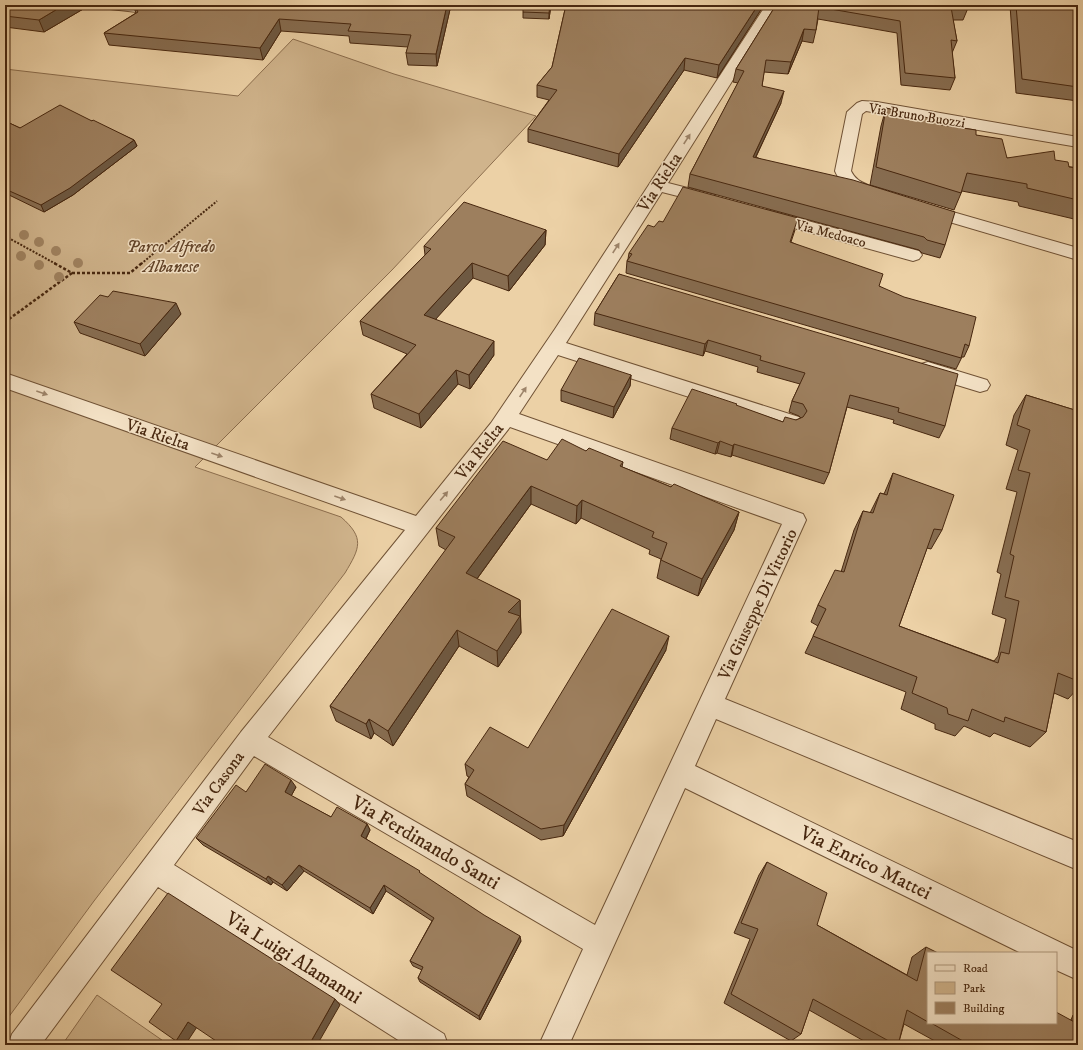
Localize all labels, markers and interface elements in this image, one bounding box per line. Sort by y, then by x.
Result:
street label: Via Bruno Buozzi [866,99,967,133]
one-way arrow [683,133,691,144]
street label: Via Rielta [632,148,688,217]
street label: Via Medoaco [793,216,868,252]
park label: Parco Alfredo Albanese [127,236,215,278]
one-way arrow [613,242,620,254]
one-way arrow [519,387,527,397]
one-way arrow [36,391,48,397]
street label: Via Rielta [122,413,193,456]
street label: Via Rielta [450,418,509,485]
one-way arrow [212,452,224,458]
one-way arrow [440,490,449,501]
one-way arrow [334,495,346,501]
street label: Via Giuseppe Di Vittorio [713,525,803,685]
street label: Via Casona [187,746,250,821]
street label: Via Ferdinando Santi [346,790,504,896]
street label: Via Enrico Mattei [795,820,935,906]
street label: Via Luigi Alamanni [220,906,366,1010]
legend [927,952,1057,1024]
text: Road [963,961,988,976]
text: Park [963,981,985,996]
text: Building [963,1001,1004,1016]

